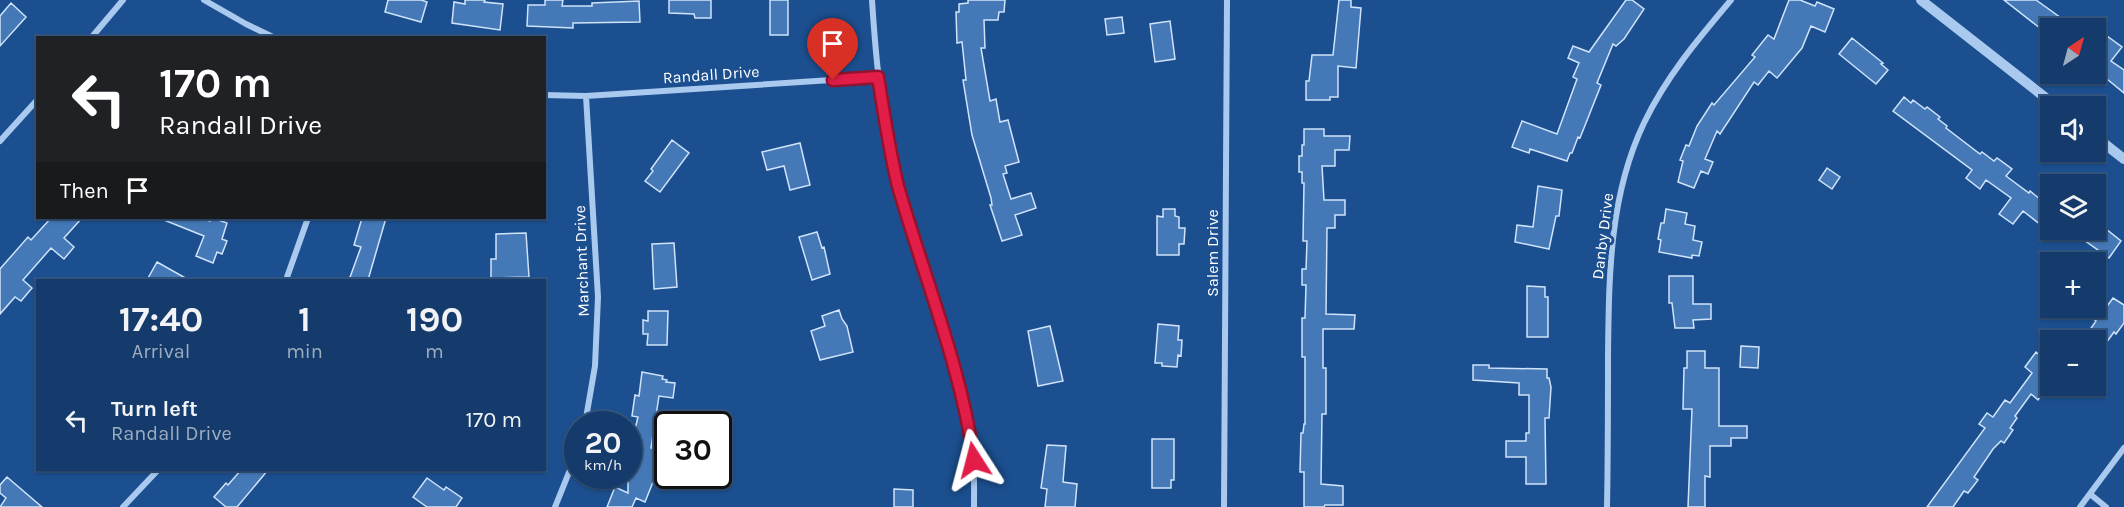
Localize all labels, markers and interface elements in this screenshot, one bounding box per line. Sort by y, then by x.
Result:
pin [807,18,858,80]
north arrow [2040,18,2106,84]
map controls [2040,18,2106,396]
icon: arrive [816,27,849,60]
text: 170 m [159,58,272,108]
icon: left [60,60,138,138]
street label: Randall Drive [662,62,760,87]
button: sound [2040,96,2106,162]
text: Randall Drive [159,109,322,141]
icon: arrive [121,174,154,207]
button: layers [2040,174,2106,240]
text: Then [60,178,109,204]
street label: Danby Drive [1588,192,1617,280]
street label: Marchant Drive [570,205,593,317]
street label: Salem Drive [1203,209,1222,297]
button: + [2040,252,2106,318]
text: 17:40 [119,298,203,340]
text: 1 [298,298,311,340]
text: 190 [406,298,463,340]
button: − [2040,330,2106,396]
text: Arrival [132,340,190,363]
text: min [286,340,323,363]
text: m [425,340,444,363]
text: Turn left [111,396,198,422]
icon: left [60,404,93,437]
text: 170 m [466,407,522,433]
speed limit sign: 30 [654,411,732,489]
text: Randall Drive [111,422,232,445]
text: 20 [584,425,622,461]
position arrow [942,428,1006,492]
text: km/h [584,456,622,474]

